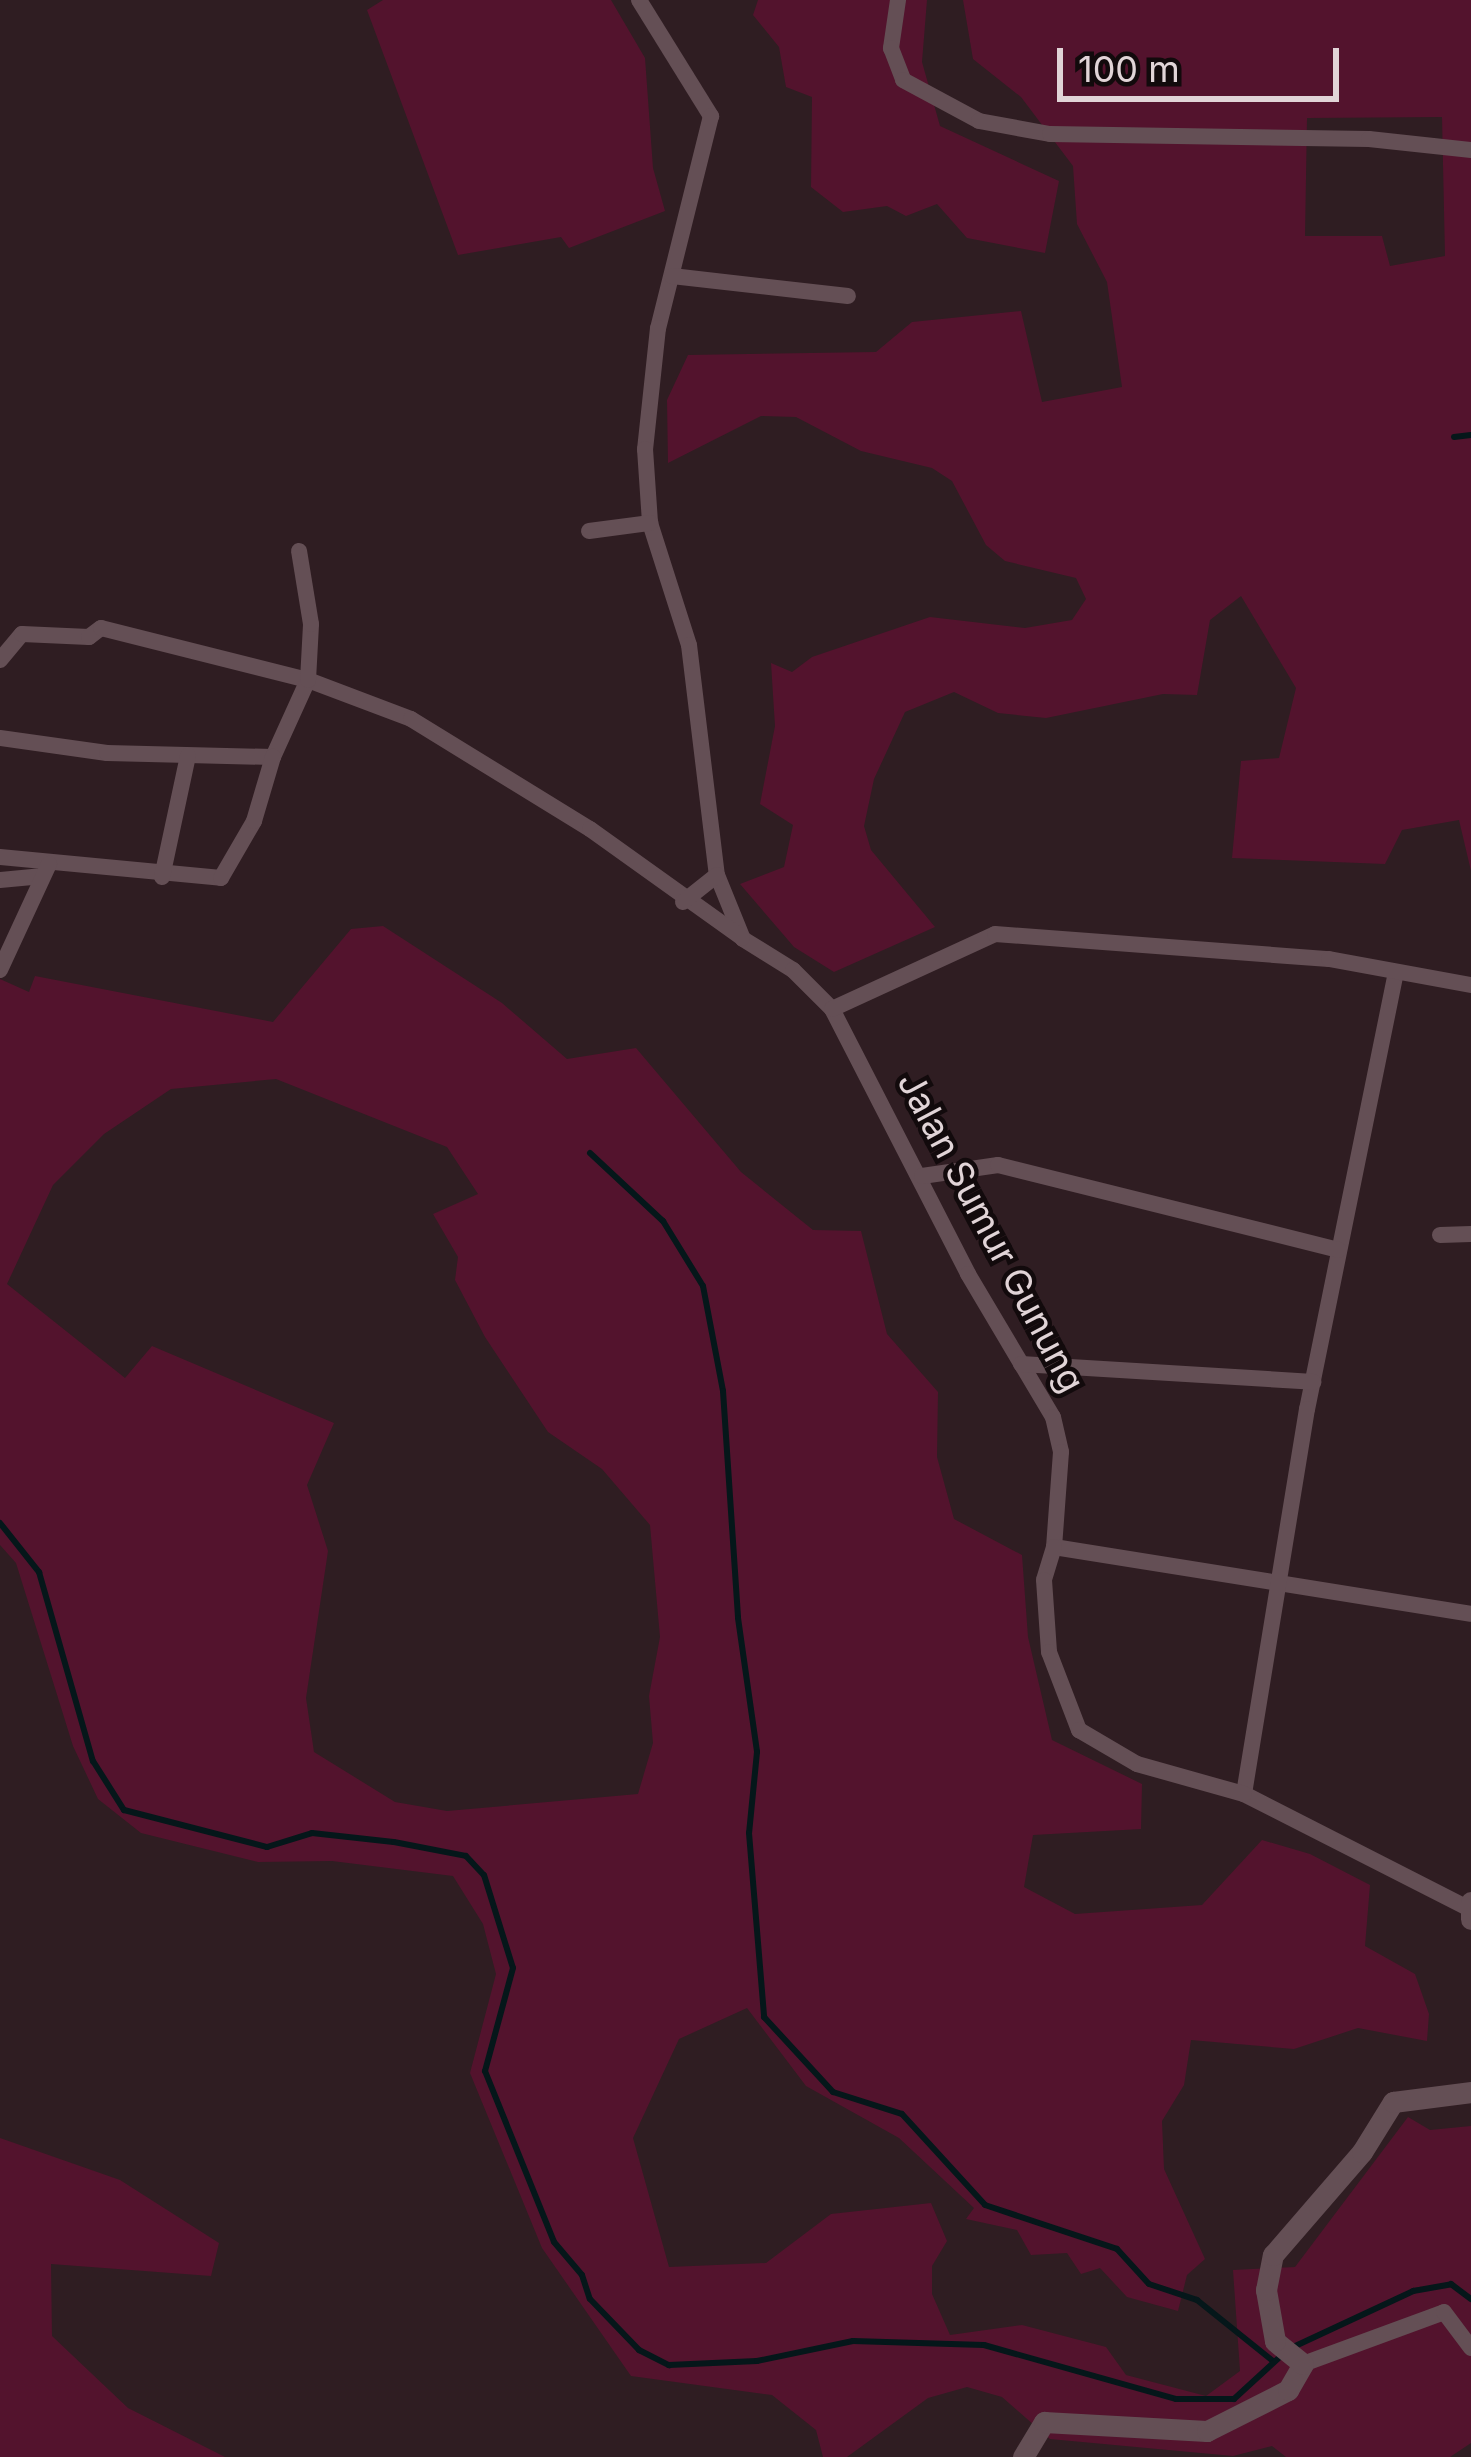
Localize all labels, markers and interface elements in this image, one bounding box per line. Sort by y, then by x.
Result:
scale bar [1063,24,1345,98]
text: 100 m [1078,47,1180,91]
street label: Jalan Sumur Gunung [888,1065,1094,1399]

